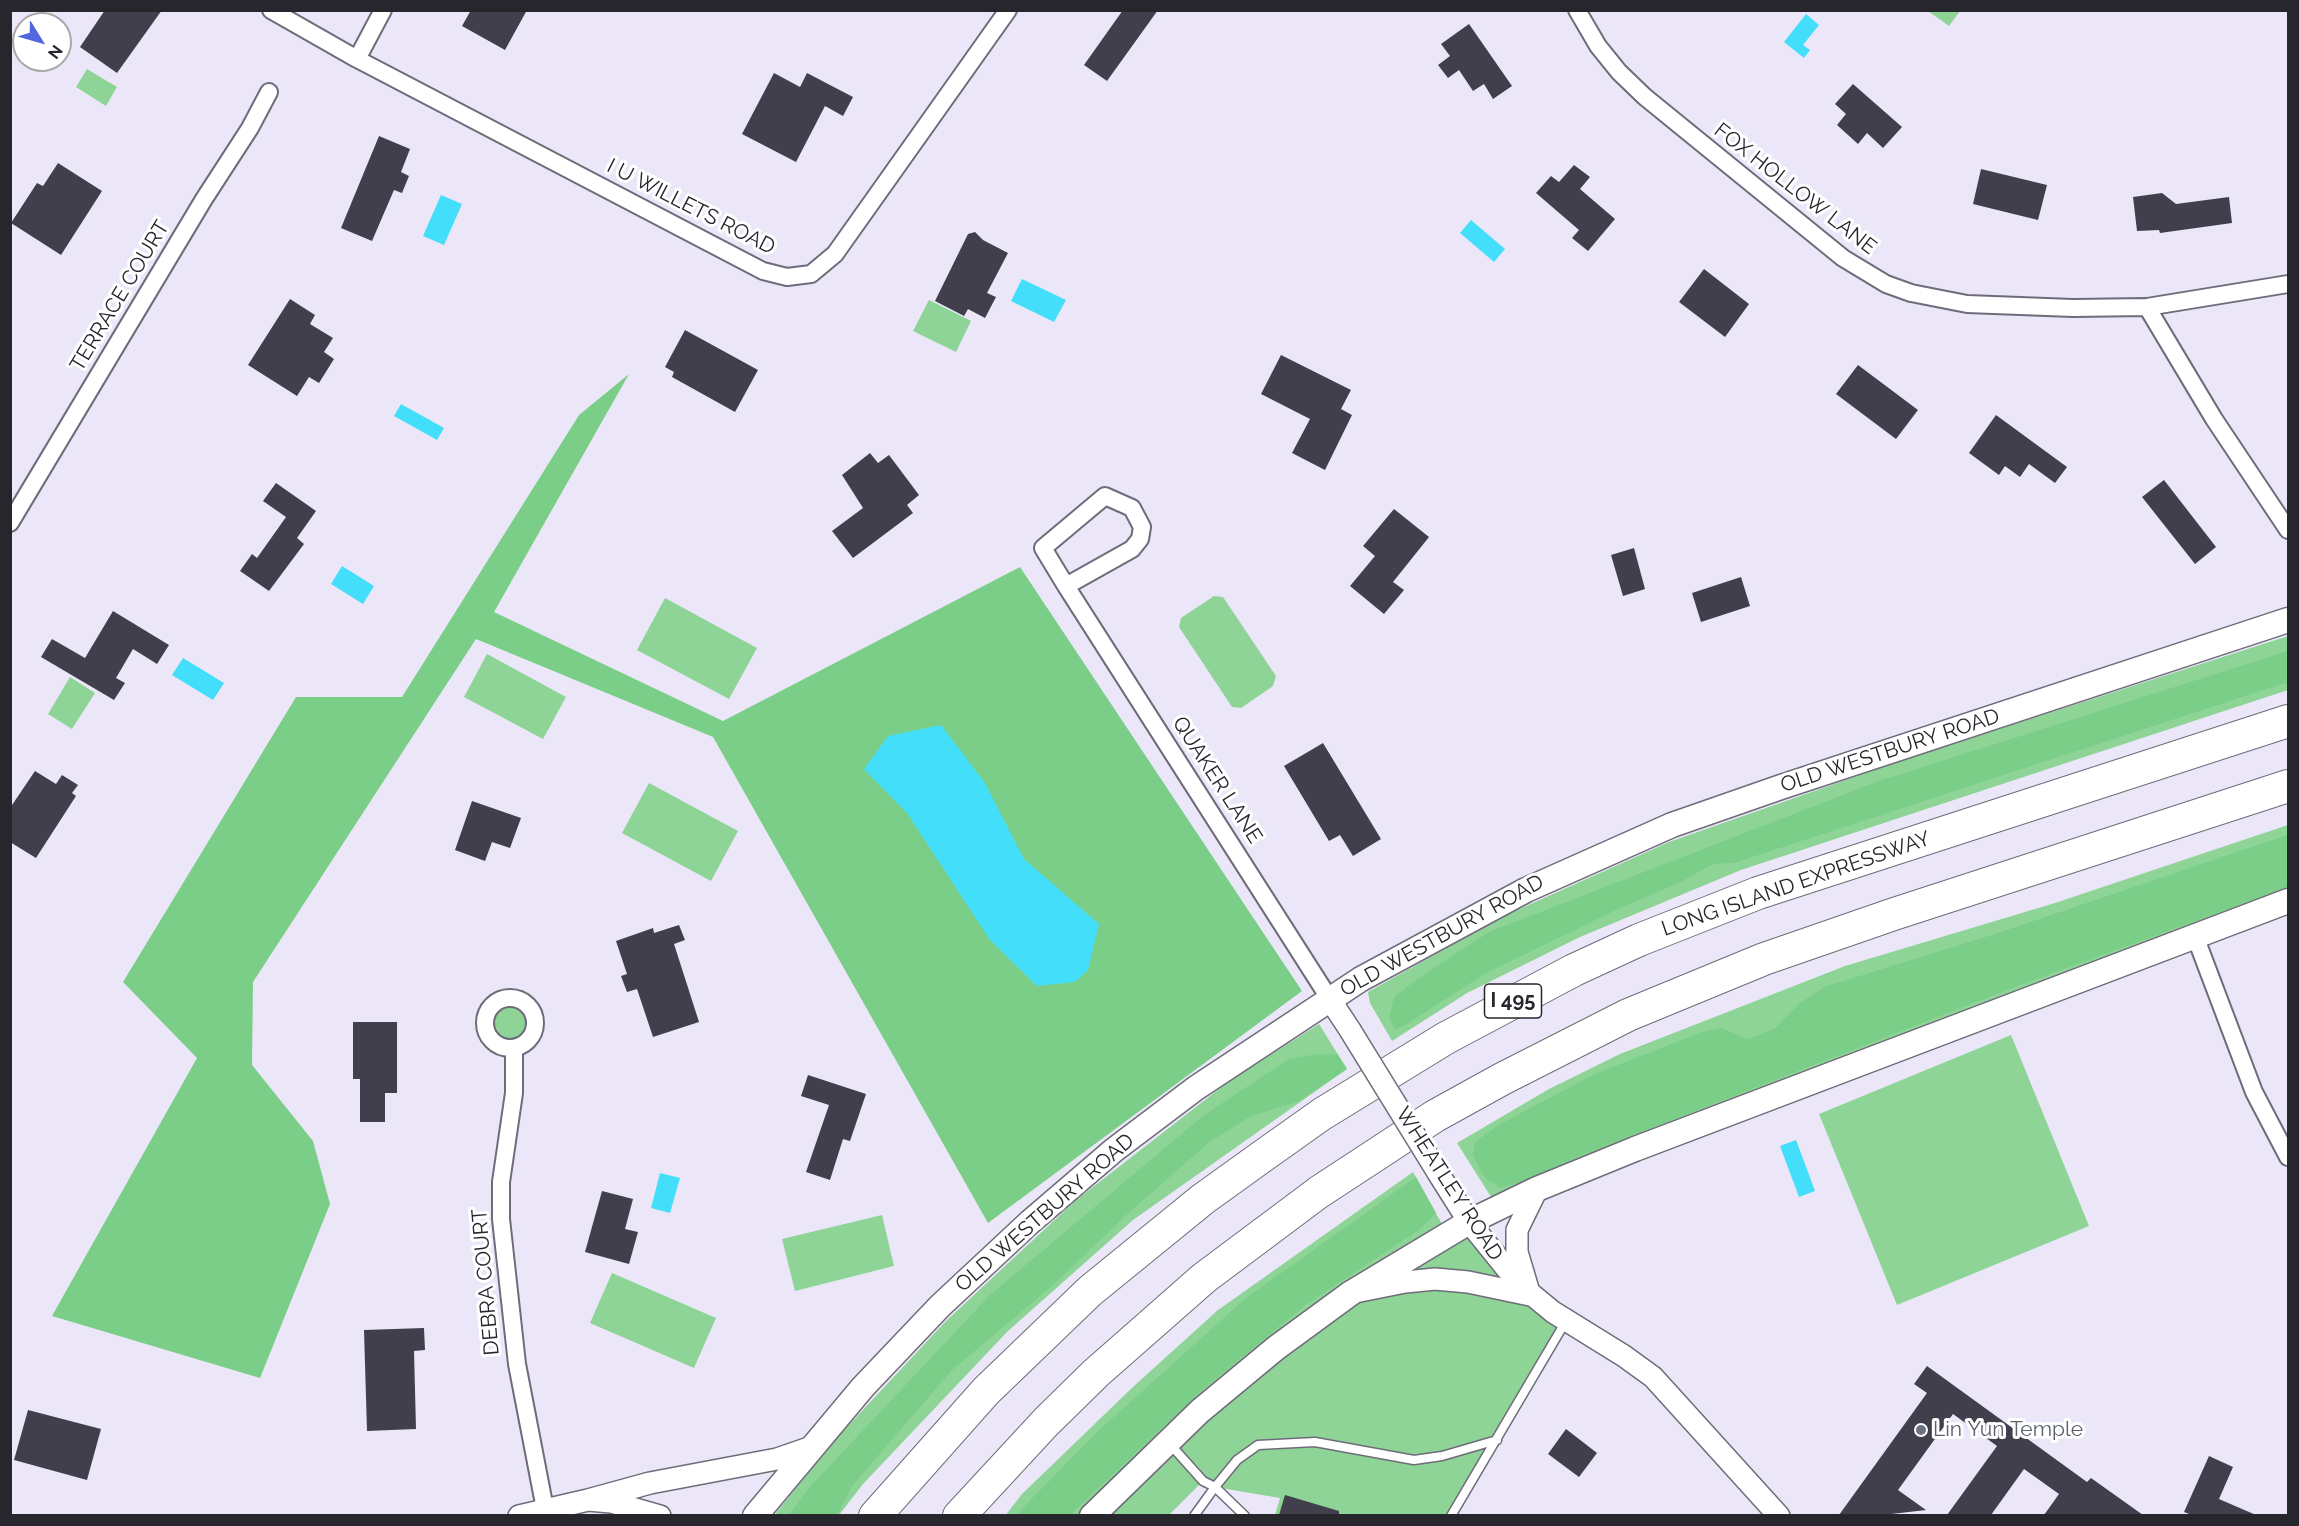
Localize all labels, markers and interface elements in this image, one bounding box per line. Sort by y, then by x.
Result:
north arrow [12,12,72,72]
text: N [44,41,66,63]
street label: FOX HOLLOW LANE [1709,118,1881,260]
street label: I U WILLETS ROAD [603,154,779,260]
street label: TERRACE COURT [65,216,175,376]
street label: OLD WESTBURY ROAD [1777,704,2003,798]
street label: QUAKER LANE [1167,712,1267,848]
street label: LONG ISLAND EXPRESSWAY [1658,826,1934,942]
street label: OLD WESTBURY ROAD [1336,870,1548,1002]
road number: I 495 [1484,984,1541,1018]
street label: WHEATLEY ROAD [1390,1102,1508,1266]
street label: OLD WESTBURY ROAD [950,1128,1140,1298]
street label: DEBRA COURT [467,1208,505,1356]
place label: Lin Yun Temple [1933,1417,2083,1443]
marker: Lin Yun Temple [1914,1423,1928,1437]

